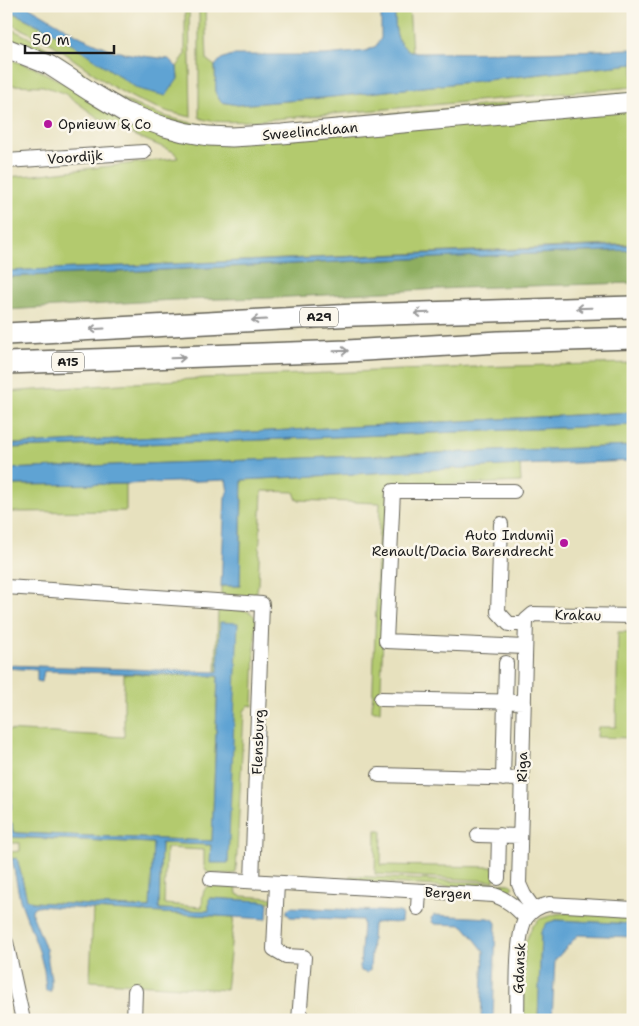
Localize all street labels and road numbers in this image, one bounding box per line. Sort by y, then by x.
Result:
street label: Sweelincklaan [261,118,359,144]
street label: Voordijk [47,146,103,168]
road number: A29 [300,308,338,326]
road number: A15 [52,352,84,372]
street label: Krakau [554,606,602,624]
street label: Flensburg [248,709,268,775]
street label: Riga [513,751,531,782]
street label: Bergen [424,883,472,903]
street label: Gdansk [509,942,529,994]

